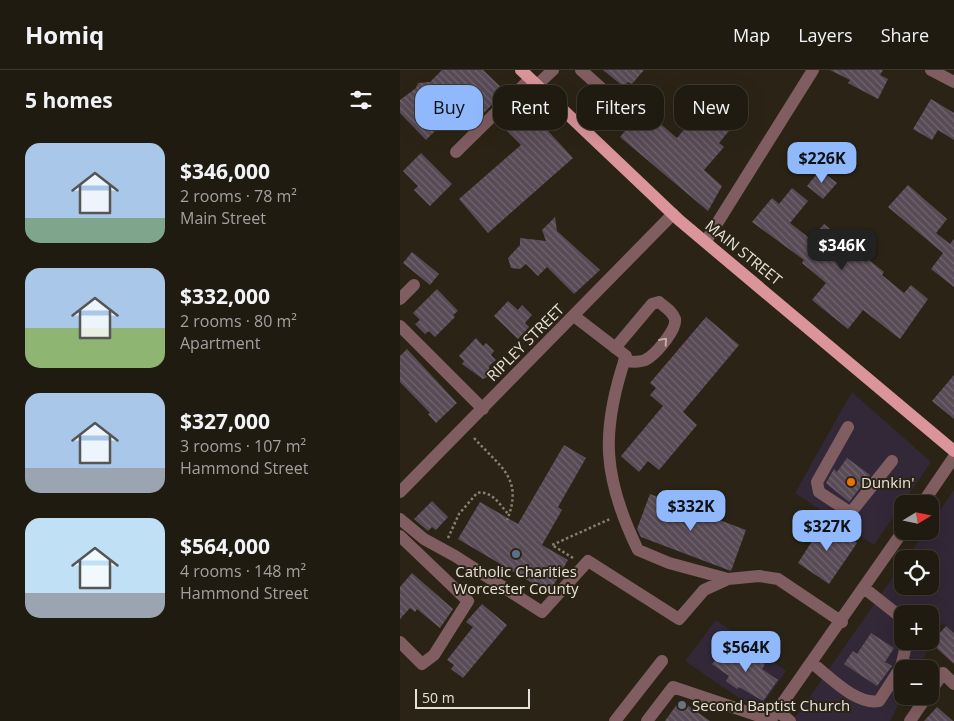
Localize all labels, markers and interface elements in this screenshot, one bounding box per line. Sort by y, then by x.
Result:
text: Homiq [25,18,104,51]
text: Map [733,23,770,47]
text: Layers [798,23,853,47]
text: Share [881,23,929,47]
chip: Buy [415,85,483,130]
chip: Rent [493,85,567,130]
chip: Filters [577,85,664,130]
chip: New [674,85,748,130]
text: 5 homes [25,86,113,114]
icon: filters [347,86,375,114]
pin: $226K [787,142,857,184]
text: $226K [798,147,846,169]
text: $346,000 [180,157,270,185]
icon: home [65,163,125,223]
text: 2 rooms · 78 m² [180,185,297,207]
text: Main Street [180,207,266,229]
street label: MAIN STREET [702,215,787,290]
pin: $346K [807,228,877,271]
text: $346K [818,234,866,256]
text: $332,000 [180,282,270,310]
icon: home [65,288,125,348]
street label: RIPLEY STREET [482,298,569,385]
text: 2 rooms · 80 m² [180,310,297,332]
text: Apartment [180,332,260,354]
one-way arrow [659,338,667,347]
text: $327,000 [180,407,270,435]
icon: home [65,413,125,473]
text: 3 rooms · 107 m² [180,435,306,457]
text: Hammond Street [180,457,308,479]
place label: Dunkin' [861,472,914,492]
marker: Dunkin' [845,476,857,488]
pin: $332K [656,490,726,532]
text: $332K [667,495,715,517]
north arrow [894,495,939,540]
map controls [894,495,939,705]
pin: $327K [792,510,862,552]
text: $327K [803,515,851,537]
text: $564,000 [180,532,270,560]
icon: home [65,538,125,598]
marker: Catholic Charities Worcester County [510,548,522,560]
button: locate [894,550,939,595]
text: 4 rooms · 148 m² [180,560,306,582]
place label: Catholic Charities Worcester County [453,561,579,598]
text: Hammond Street [180,582,308,604]
button: + [894,605,939,650]
pin: $564K [711,630,781,673]
text: $564K [722,636,770,658]
button: − [894,660,939,705]
scale bar [415,686,530,709]
text: 50 m [422,688,455,707]
place label: Second Baptist Church [692,695,850,715]
marker: Second Baptist Church [676,699,688,711]

